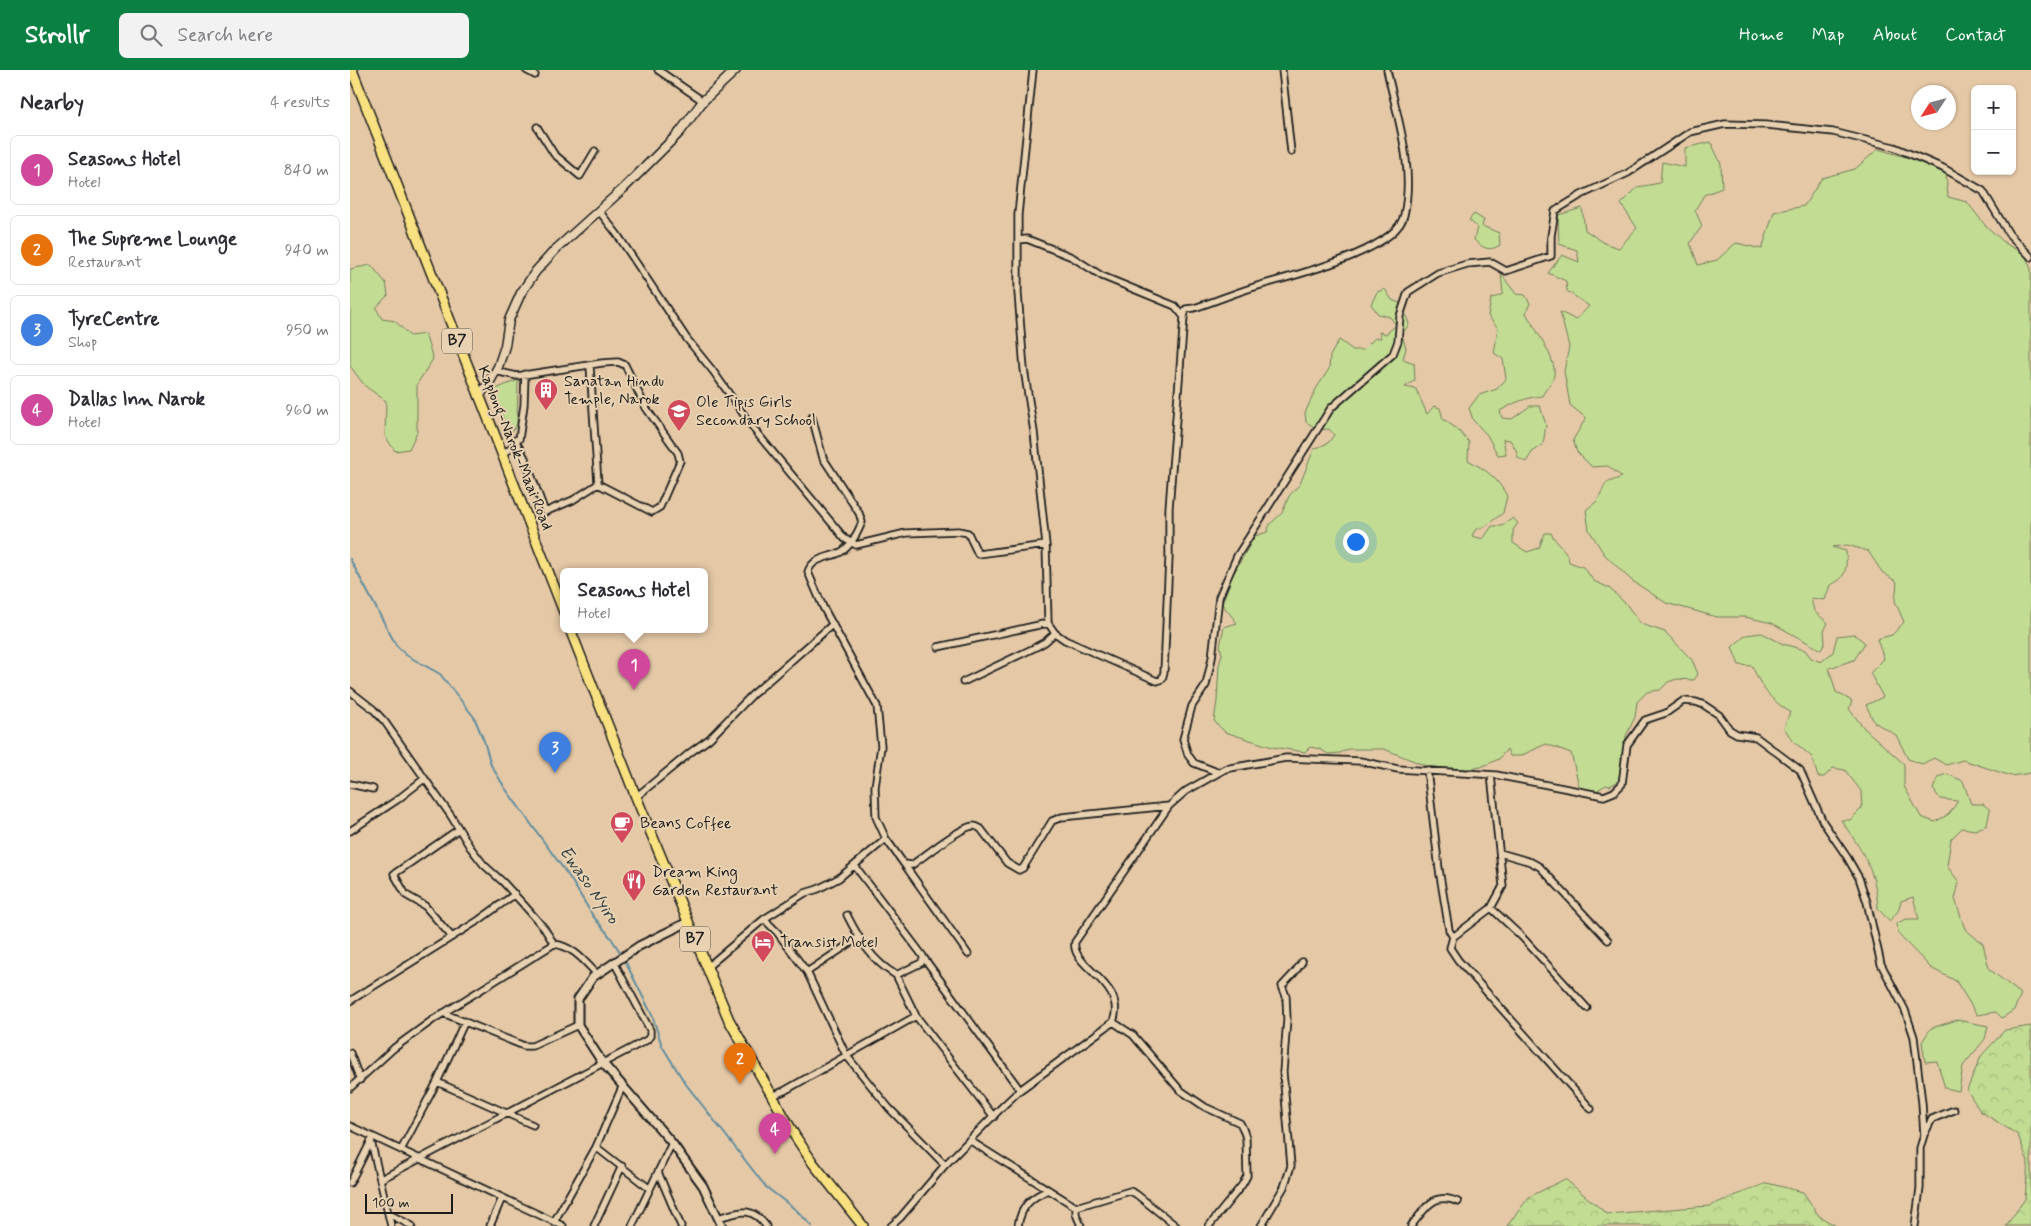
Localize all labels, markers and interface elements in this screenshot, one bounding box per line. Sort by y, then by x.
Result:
search box [119,13,469,58]
text: Strollr [25,20,89,51]
icon: search [137,21,165,49]
text: Search here [177,23,273,48]
text: Home [1739,23,1784,47]
text: Map [1812,23,1845,47]
text: About [1873,23,1917,47]
text: Contact [1945,23,2006,47]
north arrow [1911,85,1956,130]
map controls [1971,85,2016,175]
button: + [1971,85,2016,130]
text: Nearby [20,89,84,117]
text: 4 results [270,92,330,113]
button: − [1971,130,2016,175]
text: Seasons Hotel [68,147,181,172]
text: 1 [33,160,41,181]
text: 840 m [284,160,329,181]
text: Hotel [68,172,101,193]
text: The Supreme Lounge [68,227,237,252]
text: 2 [33,240,41,261]
text: 940 m [285,240,329,261]
text: Restaurant [68,252,142,273]
text: TyreCentre [68,307,159,332]
text: 3 [33,320,41,341]
text: 950 m [286,320,329,341]
road number: B7 [442,328,472,354]
text: Shop [68,332,97,353]
street label: Kaplong-Narok-Maai Road [471,363,558,534]
place label: Sanatan Hindu Temple, Narok [564,371,664,410]
building icon: Sanatan Hindu Temple, Narok [533,377,559,411]
text: Dallas Inn Narok [68,387,205,412]
place label: Ole Tipis Girls Secondary School [696,392,816,431]
school or university icon: Ole Tipis Girls Secondary School [666,398,692,432]
text: 4 [32,400,42,421]
text: 960 m [286,400,329,421]
text: Hotel [68,412,101,433]
your location [1343,529,1369,555]
popup [560,568,708,633]
text: Seasons Hotel [578,578,690,603]
text: Hotel [578,603,610,624]
pin: 1 [618,649,650,690]
pin: 3 [539,732,571,773]
cafe icon: Beans Coffee [609,810,635,844]
place label: Beans Coffee [640,813,732,834]
water label: Ewaso Nyiro [553,841,625,929]
place label: Dream King Garden Restaurant [652,862,779,901]
restaurant icon: Dream King Garden Restaurant [621,868,647,902]
road number: B7 [680,926,710,952]
hotel icon: Transist Motel [750,929,776,963]
place label: Transist Motel [780,932,877,953]
pin: 2 [724,1043,756,1084]
pin: 4 [759,1113,791,1154]
scale bar [365,1191,452,1214]
text: 100 m [372,1194,410,1212]

